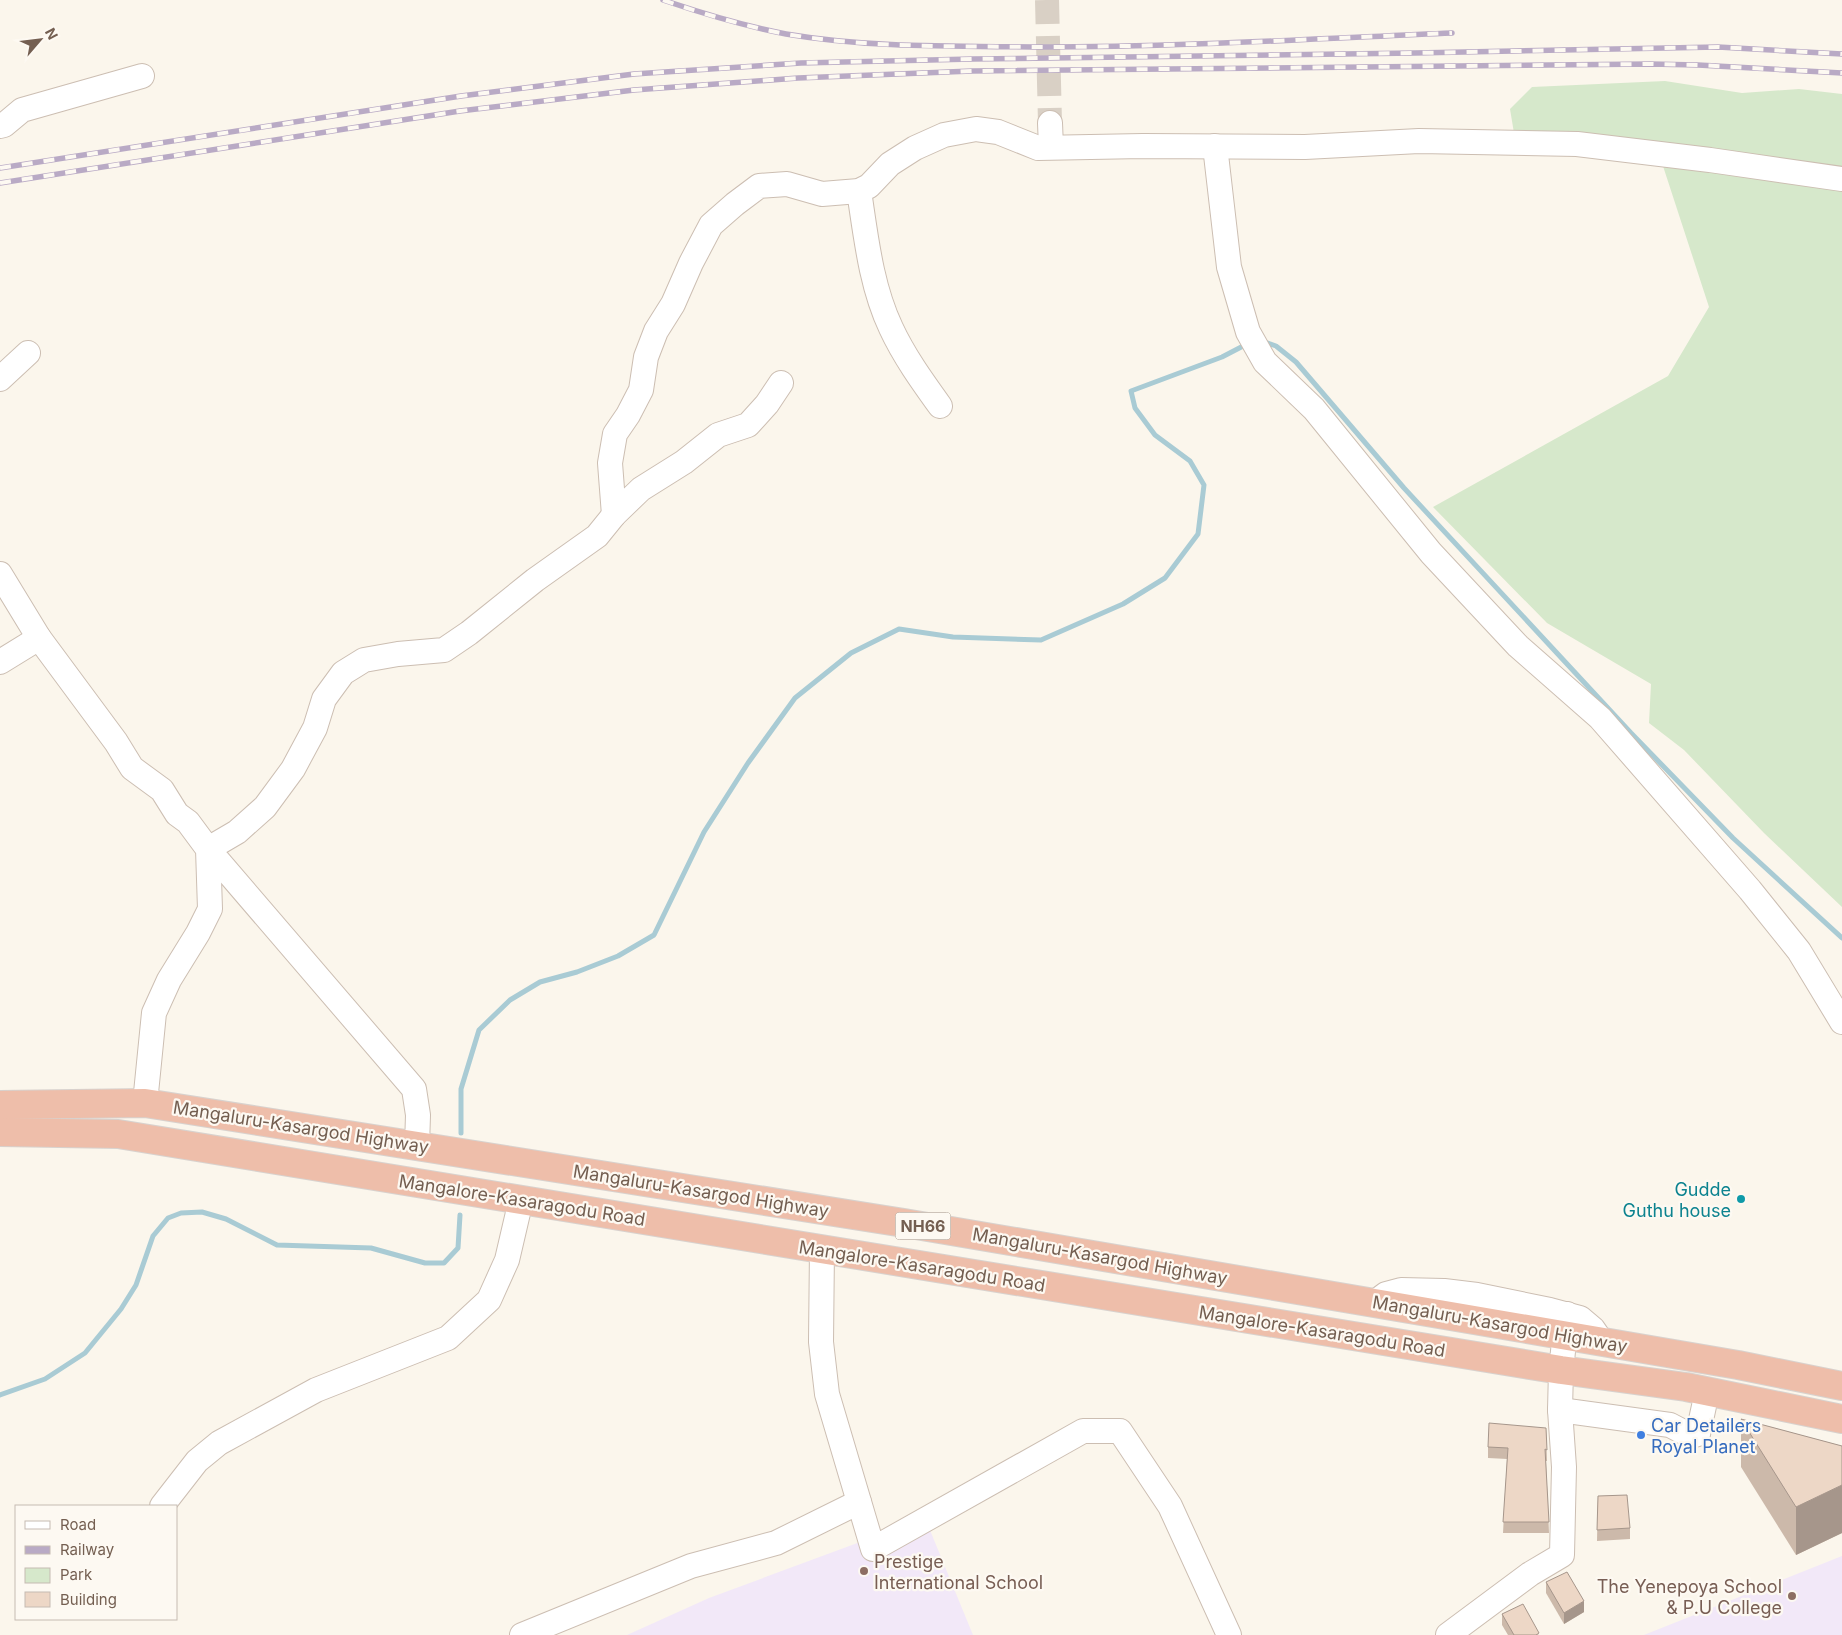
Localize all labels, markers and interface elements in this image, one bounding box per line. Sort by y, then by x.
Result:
north arrow [15,15,65,65]
text: N [42,25,62,42]
street label: Mangaluru-Kasargod Highway [172,1096,430,1158]
street label: Mangaluru-Kasargod Highway [572,1160,830,1222]
street label: Mangalore-Kasaragodu Road [397,1170,647,1230]
place label: Gudde Guthu house [1623,1179,1731,1221]
marker: Gudde Guthu house [1735,1193,1747,1205]
road number: NH66 [896,1212,950,1240]
street label: Mangaluru-Kasargod Highway [971,1223,1229,1289]
street label: Mangalore-Kasaragodu Road [797,1236,1047,1296]
street label: Mangaluru-Kasargod Highway [1371,1291,1629,1357]
street label: Mangalore-Kasaragodu Road [1197,1301,1447,1361]
place label: Car Detailers Royal Planet [1651,1415,1761,1457]
marker: Car Detailers Royal Planet [1635,1429,1647,1441]
legend [15,1505,178,1620]
text: Road [60,1515,96,1534]
text: Railway [60,1540,115,1559]
place label: Prestige International School [874,1551,1043,1593]
text: Park [60,1565,93,1584]
marker: Prestige International School [858,1565,870,1577]
place label: The Yenepoya School & P.U College [1597,1576,1782,1618]
text: Building [60,1590,117,1609]
marker: The Yenepoya School & P.U College [1786,1590,1798,1602]

